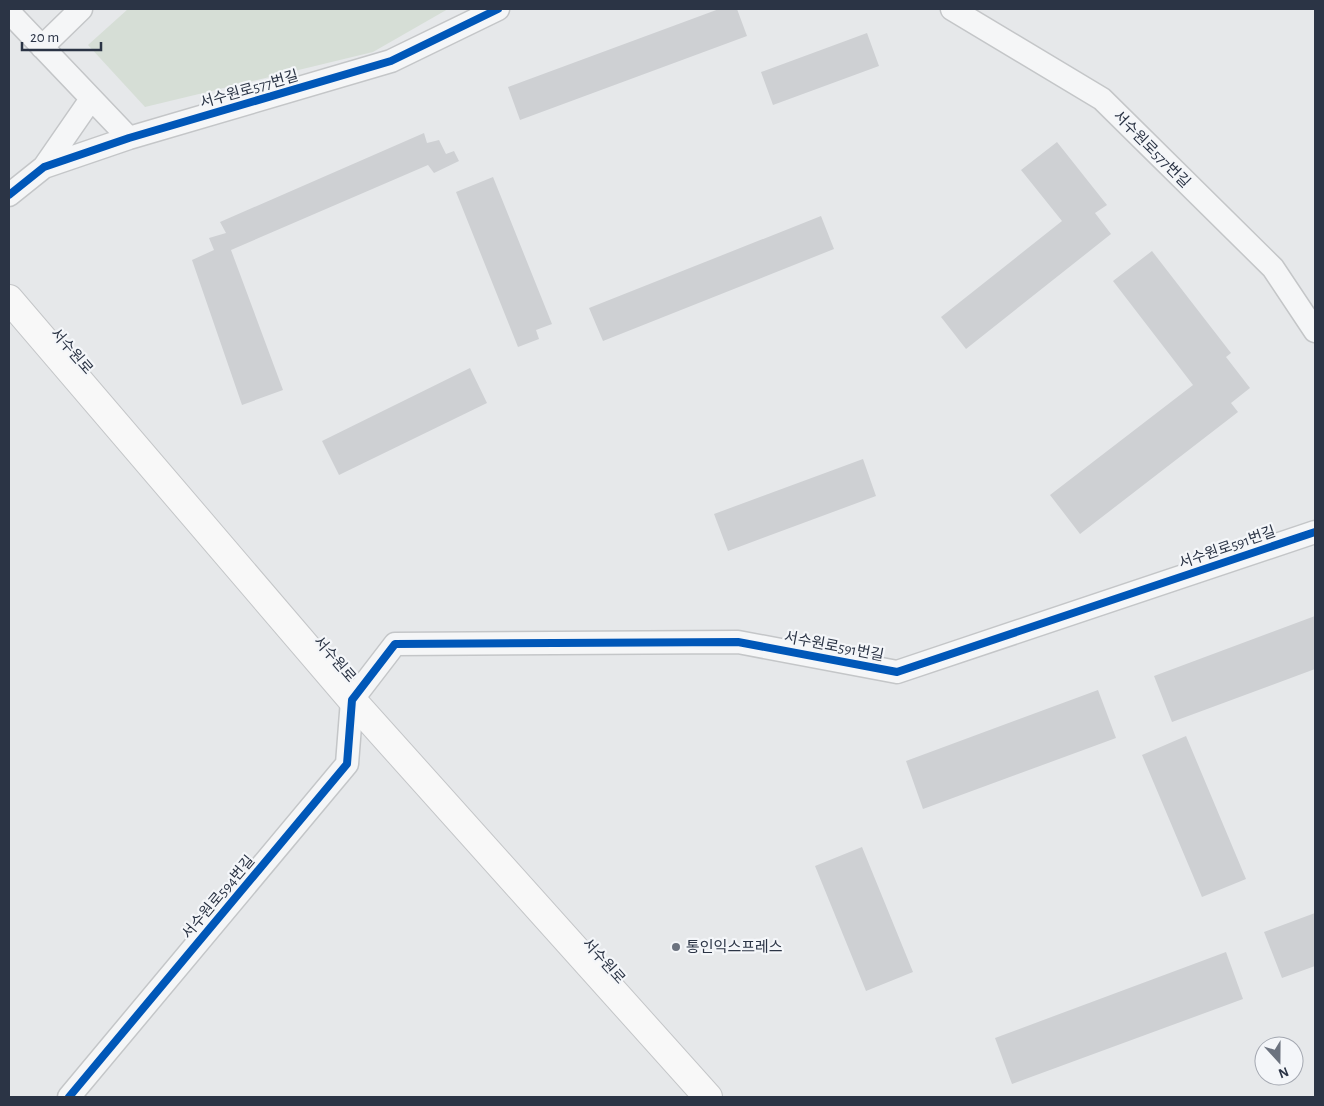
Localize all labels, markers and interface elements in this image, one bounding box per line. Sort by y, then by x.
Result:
scale bar [22,20,101,52]
text: 20 m [30,30,59,45]
street label: 서수원로577번길 [198,67,300,111]
street label: 서수원로577번길 [1110,107,1194,191]
street label: 서수원로 [48,325,96,377]
street label: 서수원로591번길 [1177,523,1277,571]
street label: 서수원로591번길 [783,628,885,664]
street label: 서수원로 [311,633,359,685]
street label: 서수원로594번길 [179,852,257,942]
street label: 서수원로 [580,935,628,987]
place label: 통인익스프레스 [686,939,783,955]
marker: 통인익스프레스 [670,941,682,953]
north arrow [1254,1036,1304,1086]
text: N [1276,1064,1290,1080]

